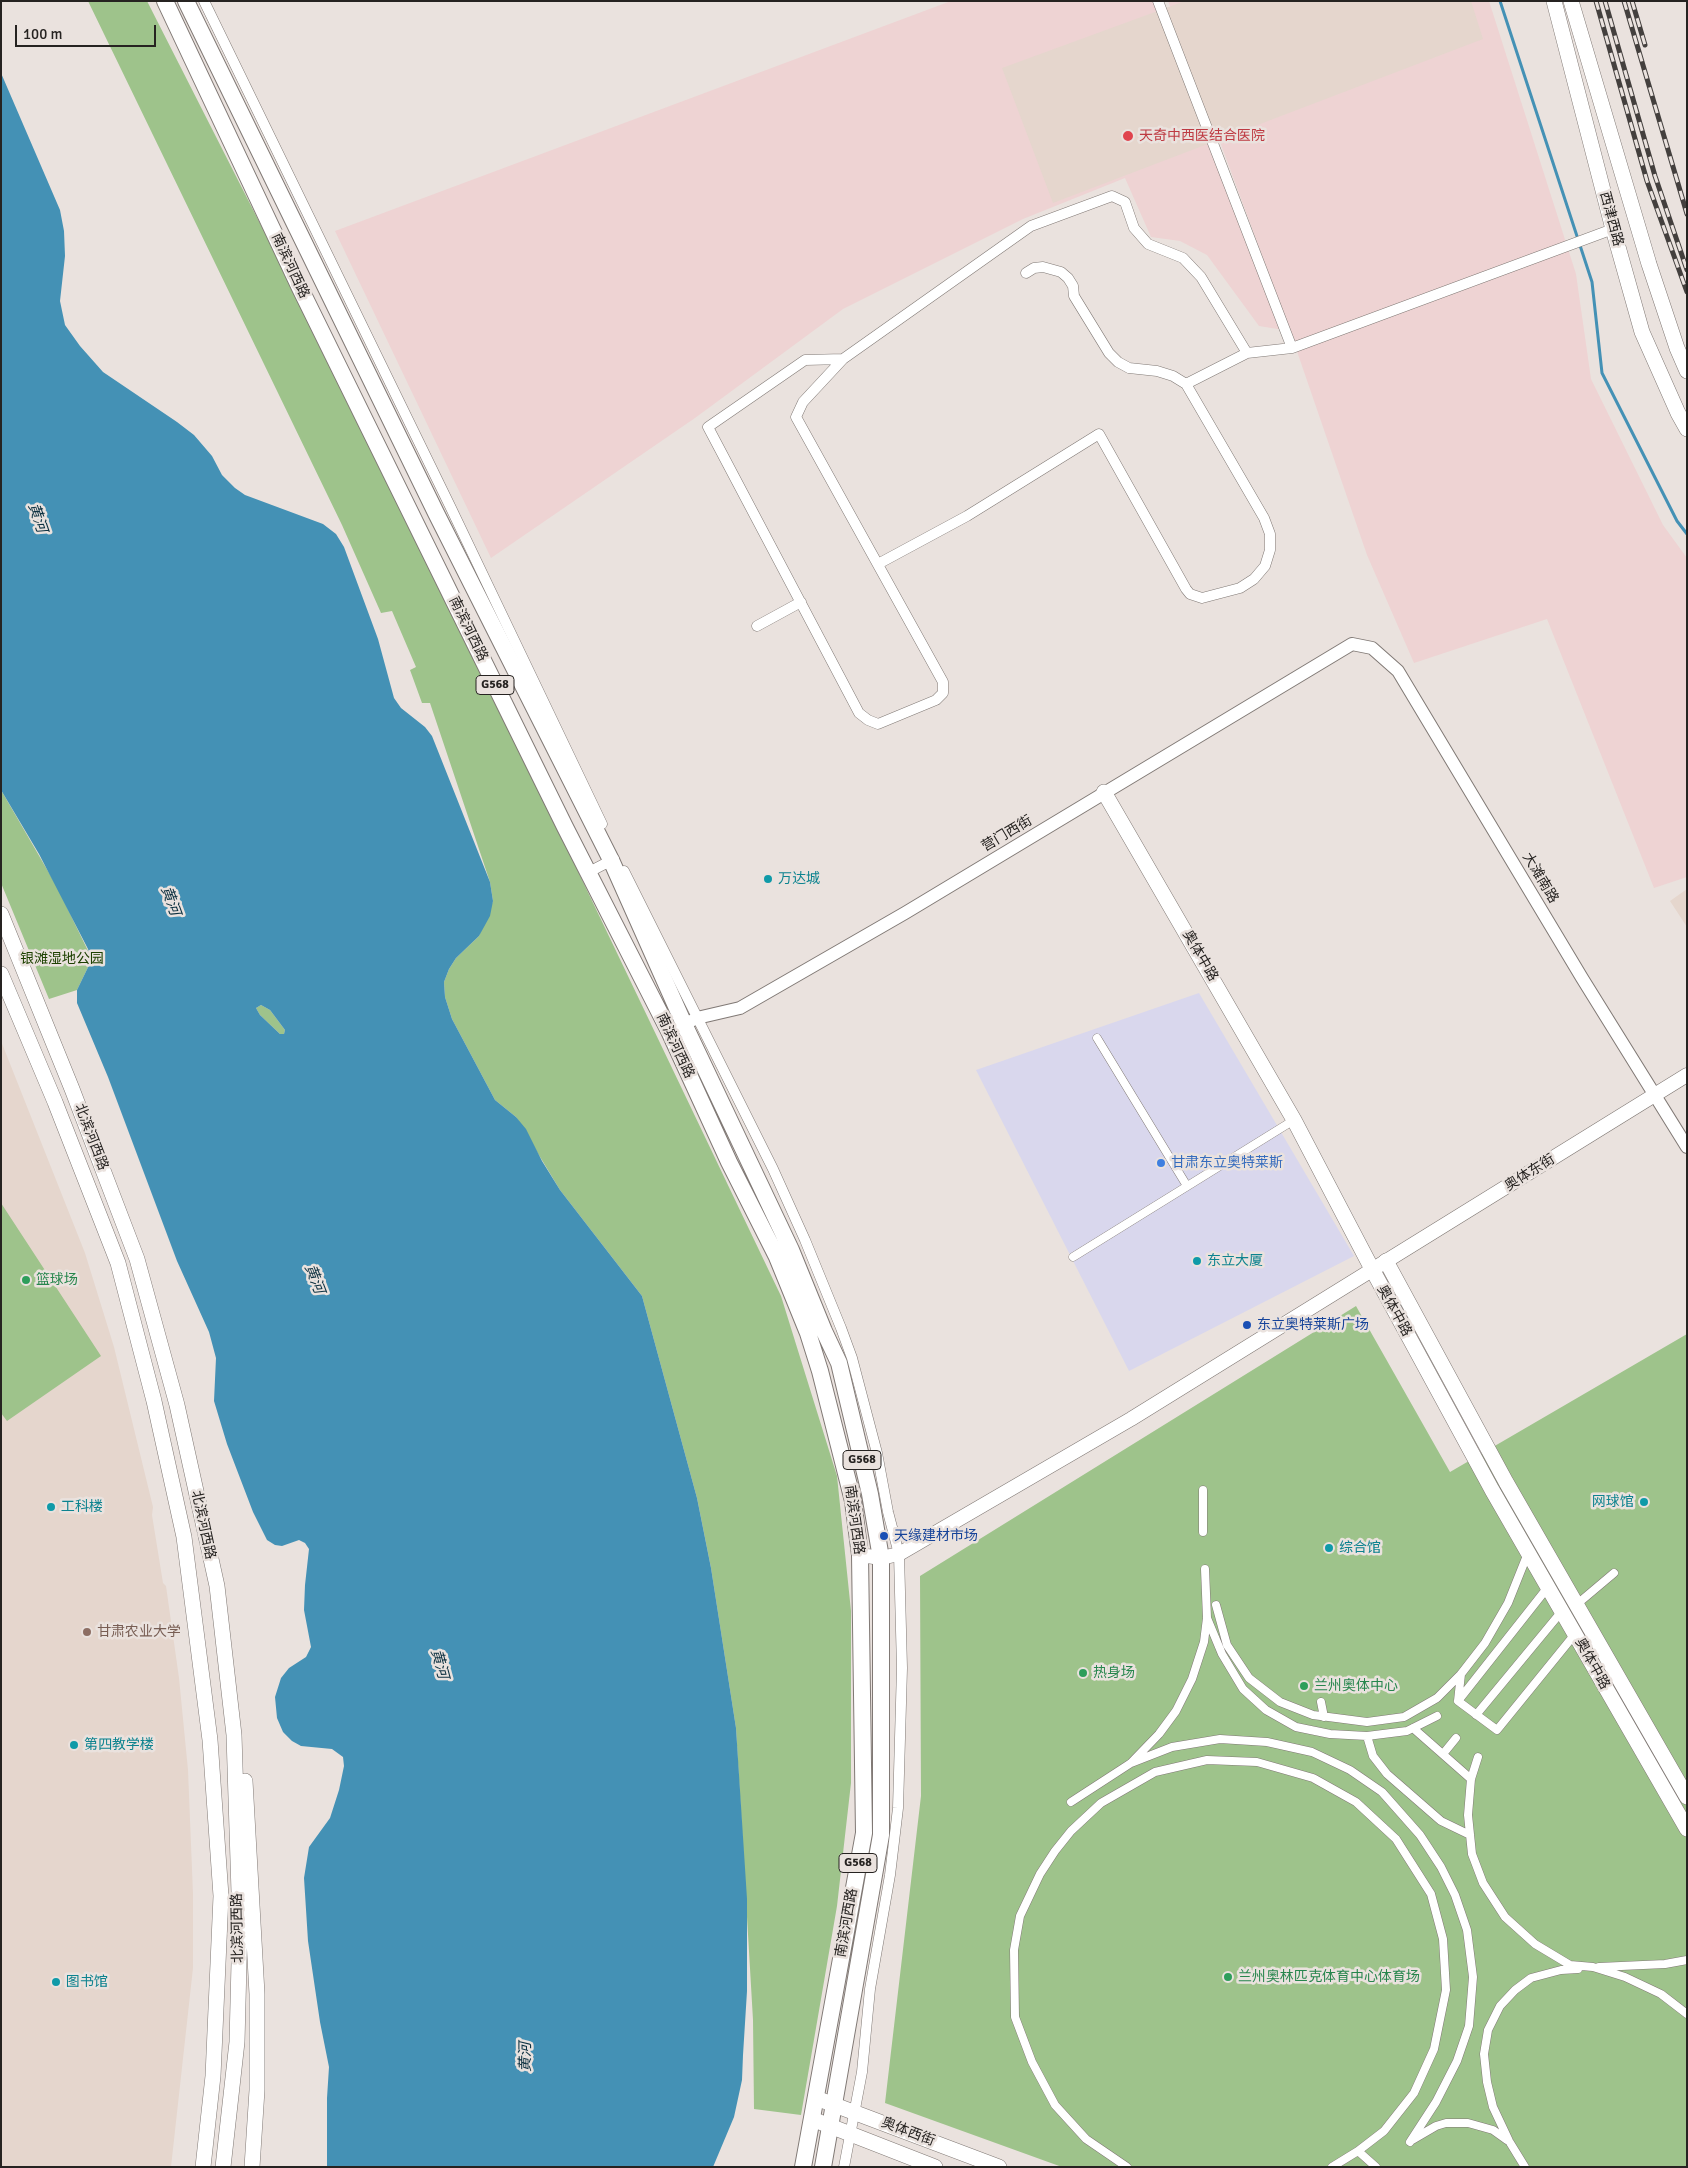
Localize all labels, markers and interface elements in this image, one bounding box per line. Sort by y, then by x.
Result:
scale bar [18,15,159,47]
text: 100 m [23,25,63,43]
place label: 天奇中西医结合医院 [1139,128,1265,144]
marker: 天奇中西医结合医院 [1121,129,1135,143]
street label: 西津西路 [1596,190,1626,248]
street label: 南滨河西路 [268,231,312,301]
water label: 黄河 [24,501,50,535]
street label: 南滨河西路 [445,594,491,664]
road number: G568 [476,676,514,694]
street label: 营门西街 [979,812,1035,856]
street label: 大滩南路 [1518,850,1562,906]
place label: 万达城 [778,871,820,887]
marker: 万达城 [762,873,774,885]
water label: 黄河 [156,884,184,918]
street label: 奥体中路 [1179,928,1221,984]
park label: 银滩湿地公园 [20,951,104,967]
street label: 南滨河西路 [653,1011,697,1081]
street label: 北滨河西路 [71,1101,111,1173]
street label: 奥体东街 [1502,1151,1558,1195]
place label: 甘肃东立奥特莱斯 [1171,1155,1283,1171]
marker: 甘肃东立奥特莱斯 [1155,1157,1167,1169]
place label: 东立大厦 [1207,1253,1263,1269]
marker: 东立大厦 [1191,1255,1203,1267]
water label: 黄河 [300,1262,328,1296]
place label: 篮球场 [36,1272,78,1288]
marker: 篮球场 [20,1274,32,1286]
street label: 奥体中路 [1373,1282,1415,1340]
place label: 东立奥特莱斯广场 [1257,1317,1369,1333]
marker: 东立奥特莱斯广场 [1241,1319,1253,1331]
road number: G568 [843,1450,881,1470]
street label: 南滨河西路 [841,1484,867,1556]
street label: 北滨河西路 [188,1489,218,1561]
place label: 网球馆 [1592,1494,1634,1510]
marker: 网球馆 [1638,1496,1650,1508]
place label: 工科楼 [61,1499,103,1515]
marker: 工科楼 [45,1501,57,1513]
place label: 天缘建材市场 [894,1528,978,1544]
marker: 天缘建材市场 [878,1530,890,1542]
place label: 综合馆 [1339,1540,1381,1556]
marker: 综合馆 [1323,1542,1335,1554]
place label: 甘肃农业大学 [97,1624,181,1640]
marker: 甘肃农业大学 [81,1626,93,1638]
street label: 奥体中路 [1571,1635,1613,1693]
water label: 黄河 [426,1647,452,1681]
place label: 热身场 [1093,1665,1135,1681]
marker: 热身场 [1077,1667,1089,1679]
place label: 兰州奥体中心 [1314,1678,1398,1694]
marker: 兰州奥体中心 [1298,1680,1310,1692]
place label: 第四教学楼 [84,1737,154,1753]
marker: 第四教学楼 [68,1739,80,1751]
road number: G568 [839,1854,877,1872]
street label: 南滨河西路 [833,1887,861,1959]
street label: 北滨河西路 [229,1893,247,1963]
place label: 兰州奥林匹克体育中心体育场 [1238,1969,1420,1985]
marker: 兰州奥林匹克体育中心体育场 [1222,1971,1234,1983]
place label: 图书馆 [66,1974,108,1990]
marker: 图书馆 [50,1976,62,1988]
water label: 黄河 [517,2042,535,2072]
street label: 奥体西街 [879,2114,937,2150]

